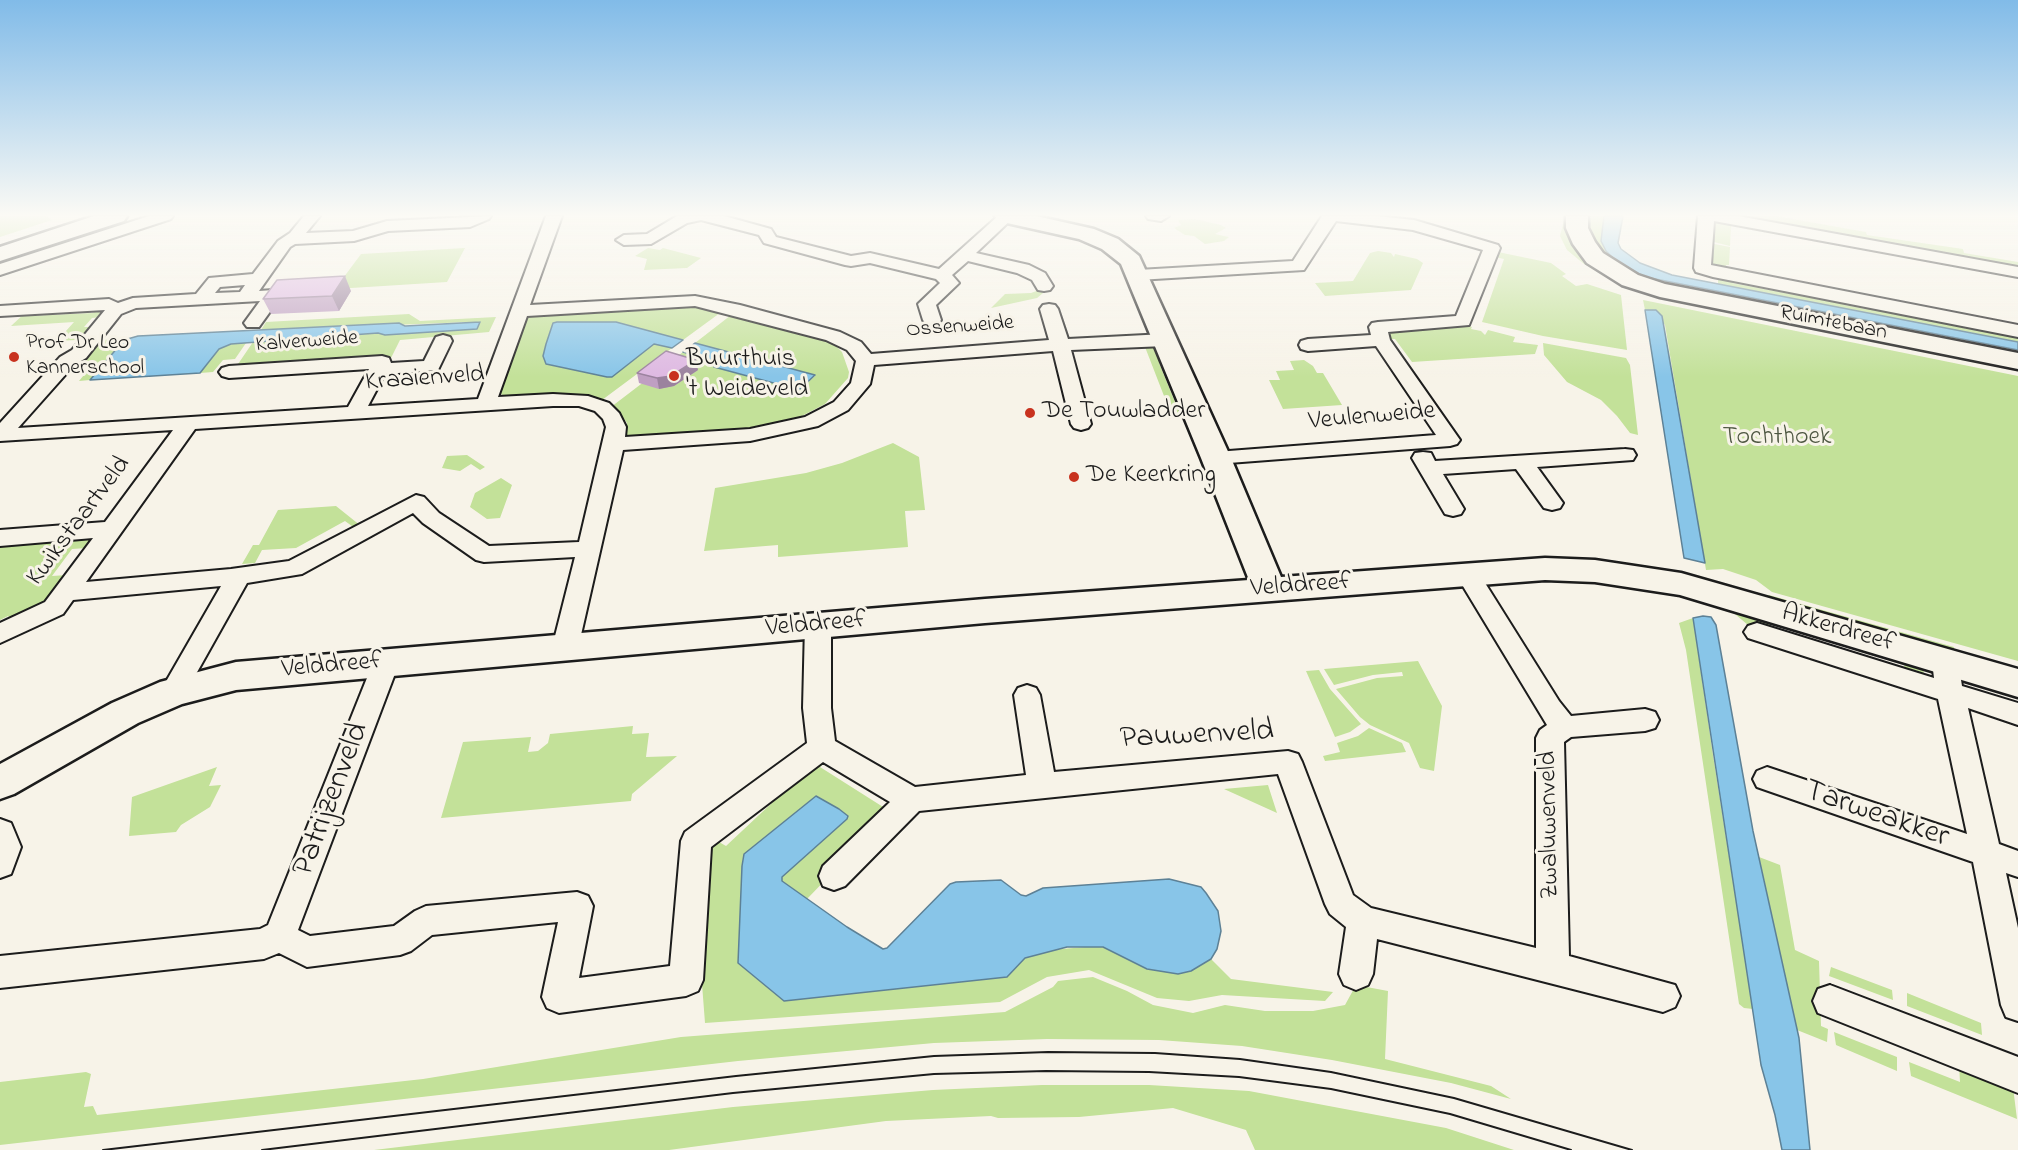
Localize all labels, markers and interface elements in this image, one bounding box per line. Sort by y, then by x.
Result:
street label: Ruimtebaan [1777,301,1889,347]
street label: Ossenweide [905,311,1015,345]
street label: Kalverweide [255,326,359,360]
place label: Prof Dr Leo Kannerschool [26,331,144,382]
place label: Buurthuis 't Weideveld [686,345,808,406]
marker: Prof Dr Leo Kannerschool [7,350,21,364]
street label: Kraaienveld [364,360,486,400]
marker: Buurthuis 't Weideveld [667,369,681,383]
place label: De Touwladder [1042,397,1205,429]
street label: Veulenweide [1307,397,1437,439]
marker: De Touwladder [1023,406,1037,420]
park label: Tochthoek [1723,423,1831,455]
street label: Kwikstaartveld [21,451,139,593]
place label: De Keerkring [1086,461,1216,493]
marker: De Keerkring [1067,470,1081,484]
street label: Velddreef [1250,568,1352,606]
street label: Akkerdreef [1778,599,1898,661]
street label: Velddreef [764,606,868,646]
street label: Velddreef [280,647,384,687]
street label: Pauwenveld [1119,714,1275,760]
street label: Patrijzenveld [286,718,380,882]
street label: Zwaluwenveld [1534,751,1568,899]
street label: Tarweakker [1799,773,1953,859]

